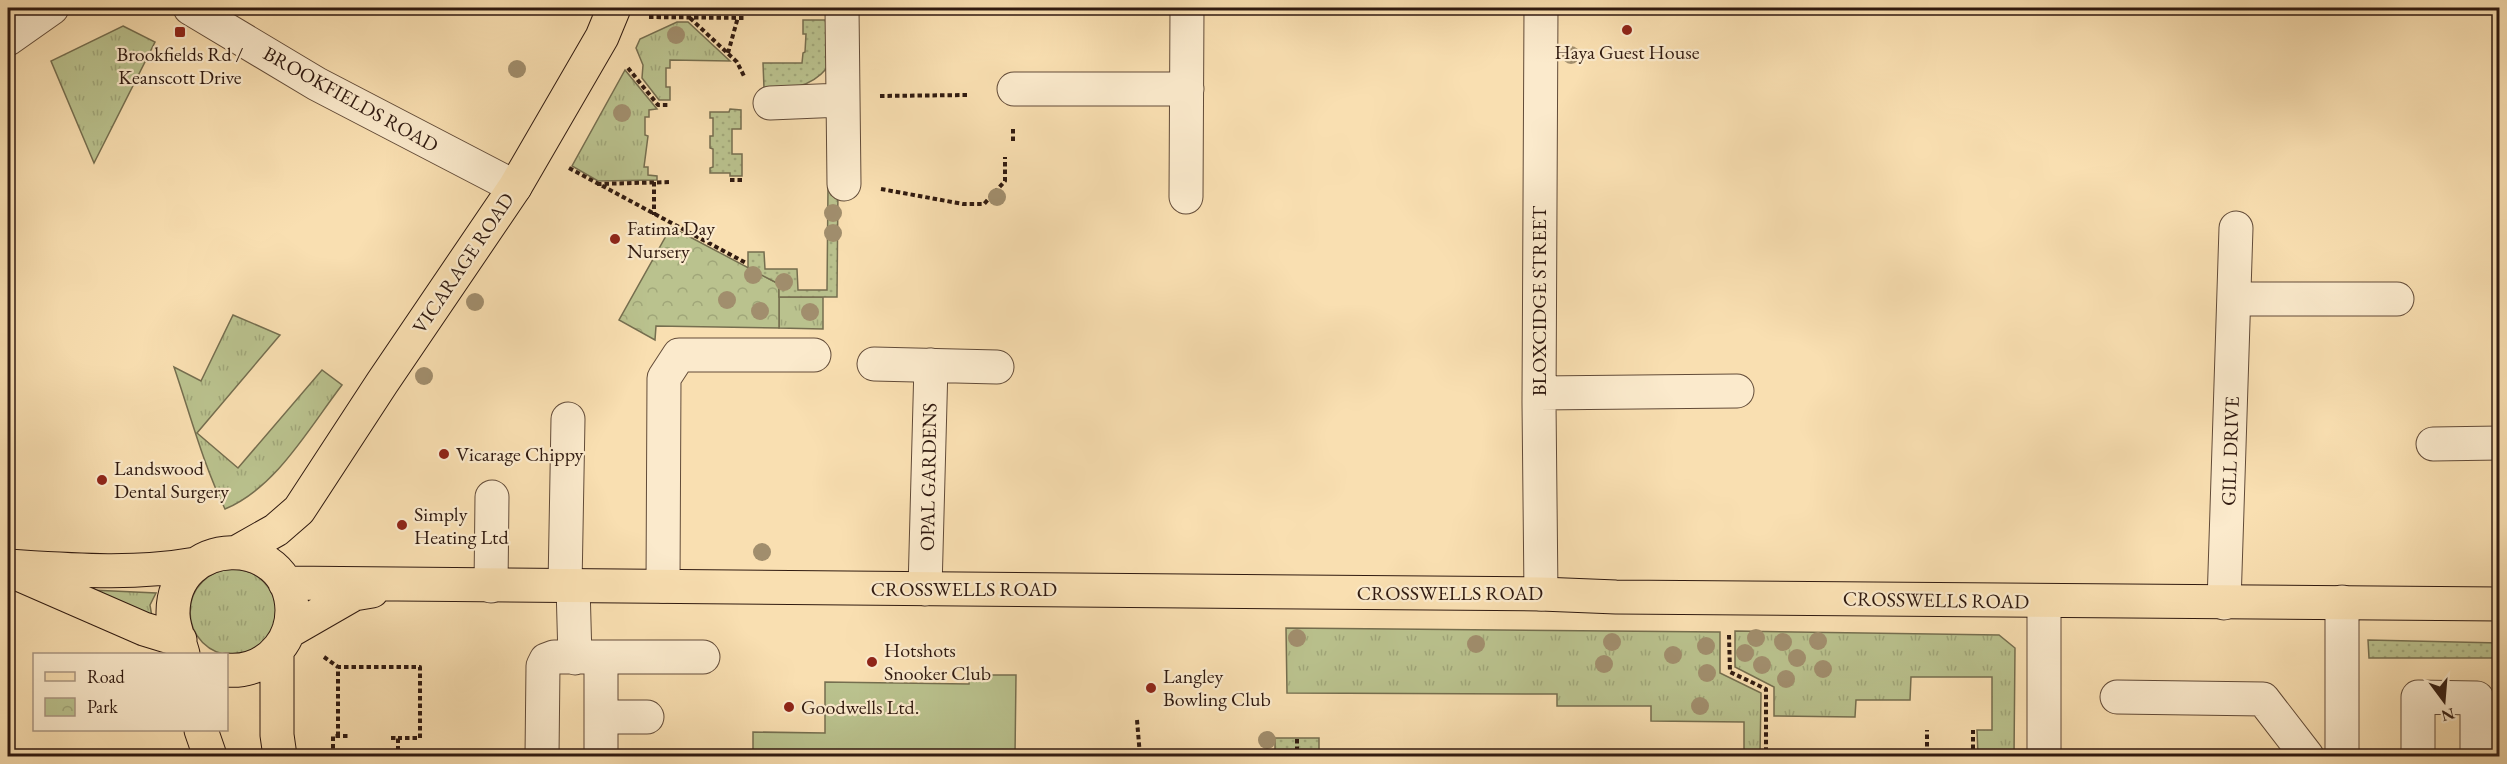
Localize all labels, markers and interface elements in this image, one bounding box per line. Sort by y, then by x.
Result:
marker: Haya Guest House [1620,23,1634,37]
marker: Brookfields Rd / Keanscott Drive [173,25,187,39]
place label: Haya Guest House [1555,39,1700,65]
street label: BROOKFIELDS ROAD [259,40,443,158]
place label: Brookfields Rd / Keanscott Drive [116,41,244,90]
street label: VICARAGE ROAD [406,188,520,338]
street label: BLOXCIDGE STREET [1526,205,1552,396]
place label: Fatima Day Nursery [627,215,715,264]
marker: Fatima Day Nursery [608,232,622,246]
street label: GILL DRIVE [2215,396,2245,506]
street label: OPAL GARDENS [914,403,942,551]
place label: Vicarage Chippy [456,441,584,467]
marker: Vicarage Chippy [437,447,451,461]
place label: Landswood Dental Surgery [114,455,229,504]
marker: Landswood Dental Surgery [95,473,109,487]
place label: Simply Heating Ltd [414,501,509,550]
marker: Simply Heating Ltd [395,518,409,532]
street label: CROSSWELLS ROAD [871,576,1057,602]
street label: CROSSWELLS ROAD [1357,580,1543,606]
street label: CROSSWELLS ROAD [1843,585,2029,615]
place label: Hotshots Snooker Club [884,637,991,686]
legend [33,653,228,731]
marker: Hotshots Snooker Club [865,655,879,669]
place label: Langley Bowling Club [1163,663,1271,712]
text: Road [87,665,126,688]
north arrow [2414,671,2474,731]
marker: Langley Bowling Club [1144,681,1158,695]
place label: Goodwells Ltd. [801,694,919,720]
text: Park [87,695,118,718]
marker: Goodwells Ltd. [782,700,796,714]
text: N [2439,703,2457,727]

